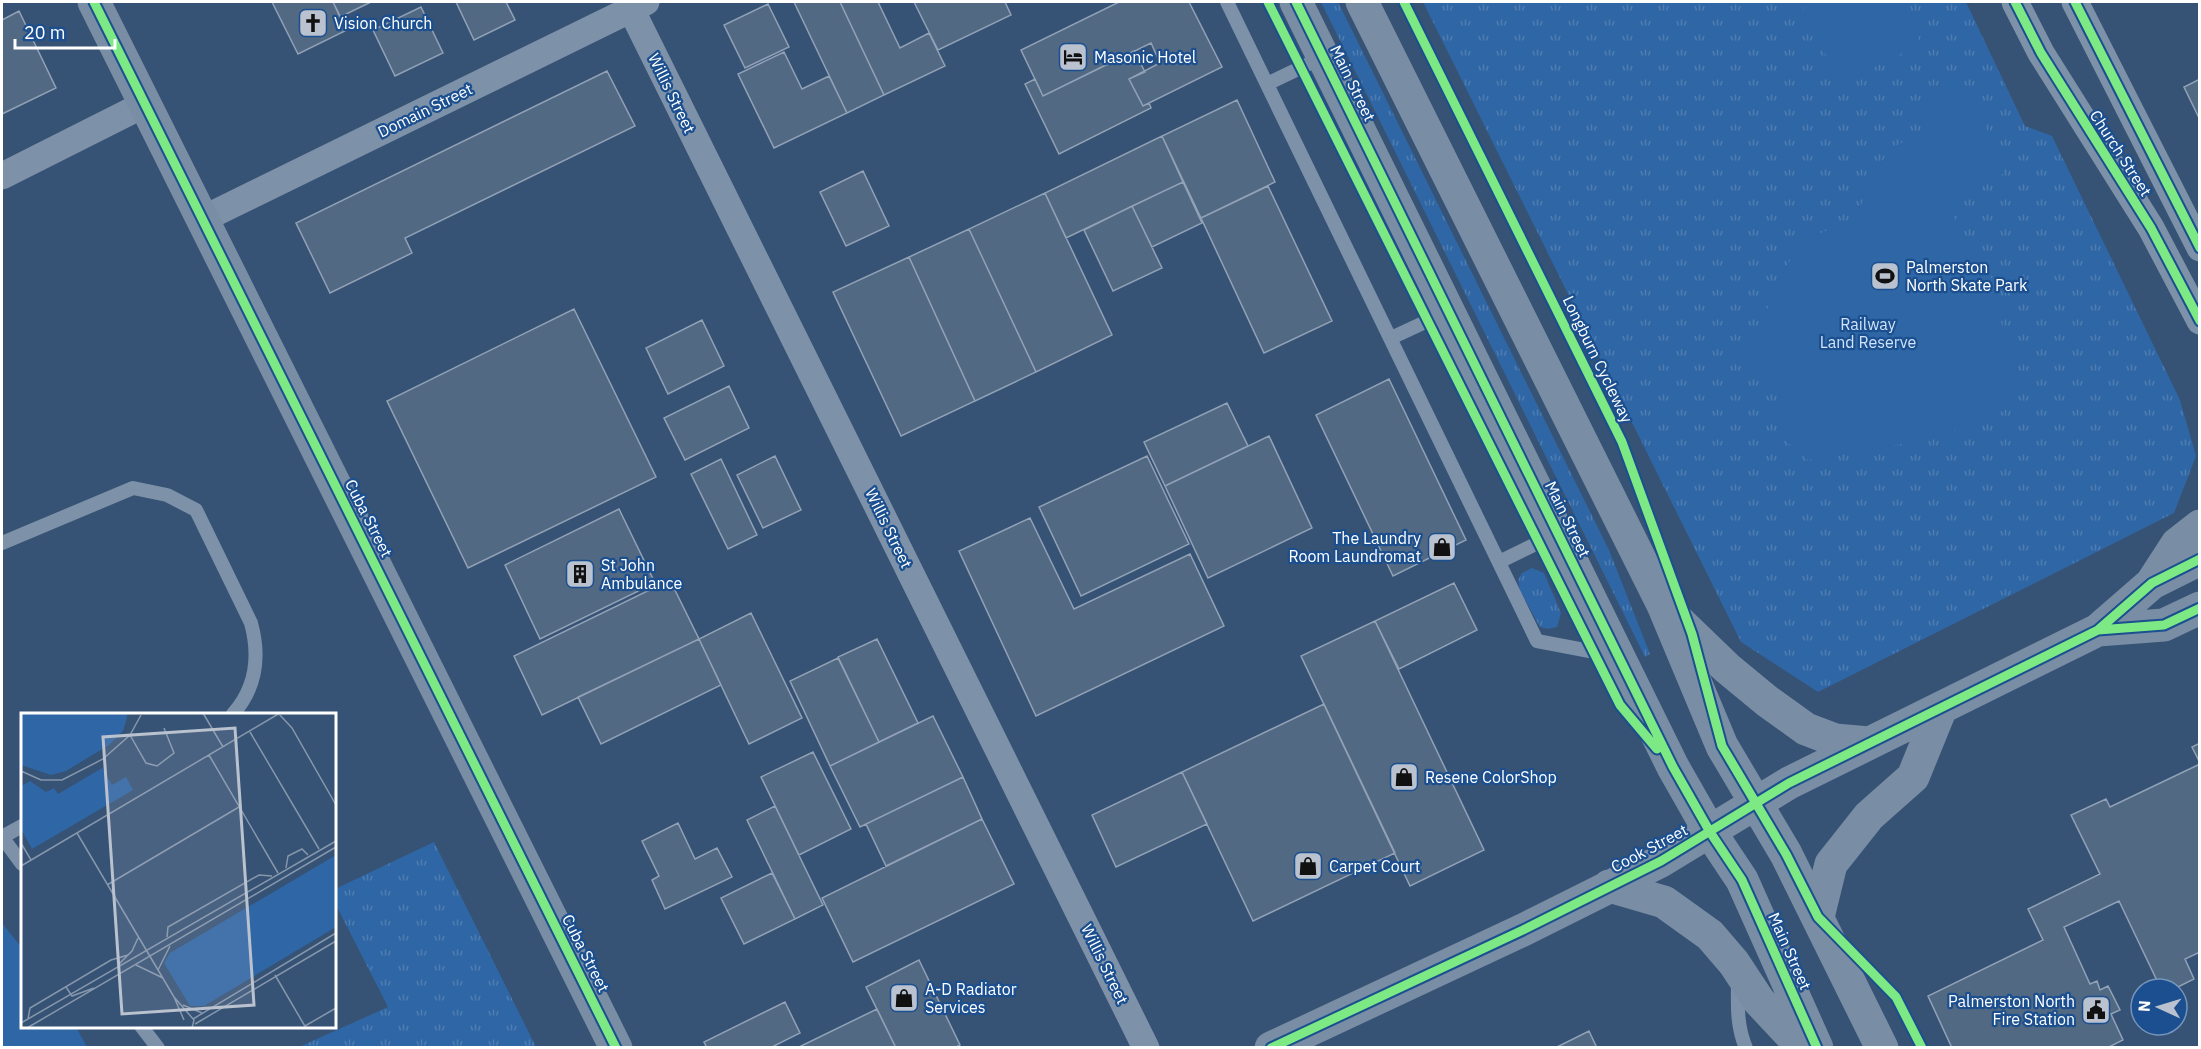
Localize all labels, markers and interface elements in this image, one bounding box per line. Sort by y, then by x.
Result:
church icon: Vision Church [297,7,329,39]
scale bar [15,12,116,50]
place label: Vision Church [334,13,432,33]
text: 20 m [24,21,66,44]
hotel icon: Masonic Hotel [1057,41,1089,73]
street label: Main Street [1326,42,1380,124]
place label: Masonic Hotel [1094,47,1196,67]
street label: Willis Street [644,50,700,136]
street label: Domain Street [374,78,476,142]
street label: Church Street [2086,106,2156,200]
place label: Palmerston North Skate Park [1906,257,2028,295]
sports icon: Palmerston North Skate Park [1869,260,1901,292]
street label: Longburn Cycleway [1559,292,1637,426]
park label: Railway Land Reserve [1820,314,1917,352]
street label: Cuba Street [341,476,397,560]
street label: Main Street [1541,478,1595,560]
street label: Willis Street [861,485,917,571]
place label: The Laundry Room Laundromat [1288,528,1421,566]
shop icon: The Laundry Room Laundromat [1426,531,1458,563]
place label: St John Ambulance [601,555,683,593]
building icon: St John Ambulance [564,558,596,590]
inset map [21,713,336,1028]
shop icon: Resene ColorShop [1388,761,1420,793]
place label: Resene ColorShop [1425,767,1557,787]
street label: Cook Street [1607,819,1691,877]
shop icon: Carpet Court [1292,850,1324,882]
place label: Carpet Court [1329,856,1420,876]
street label: Main Street [1764,909,1816,993]
street label: Cuba Street [558,911,614,995]
street label: Willis Street [1077,921,1133,1007]
north arrow [2129,977,2189,1037]
place label: A-D Radiator Services [925,979,1017,1017]
shop icon: A-D Radiator Services [888,982,920,1014]
place label: Palmerston North Fire Station [1948,991,2075,1029]
public building icon: Palmerston North Fire Station [2080,994,2112,1026]
text: N [2134,999,2154,1012]

